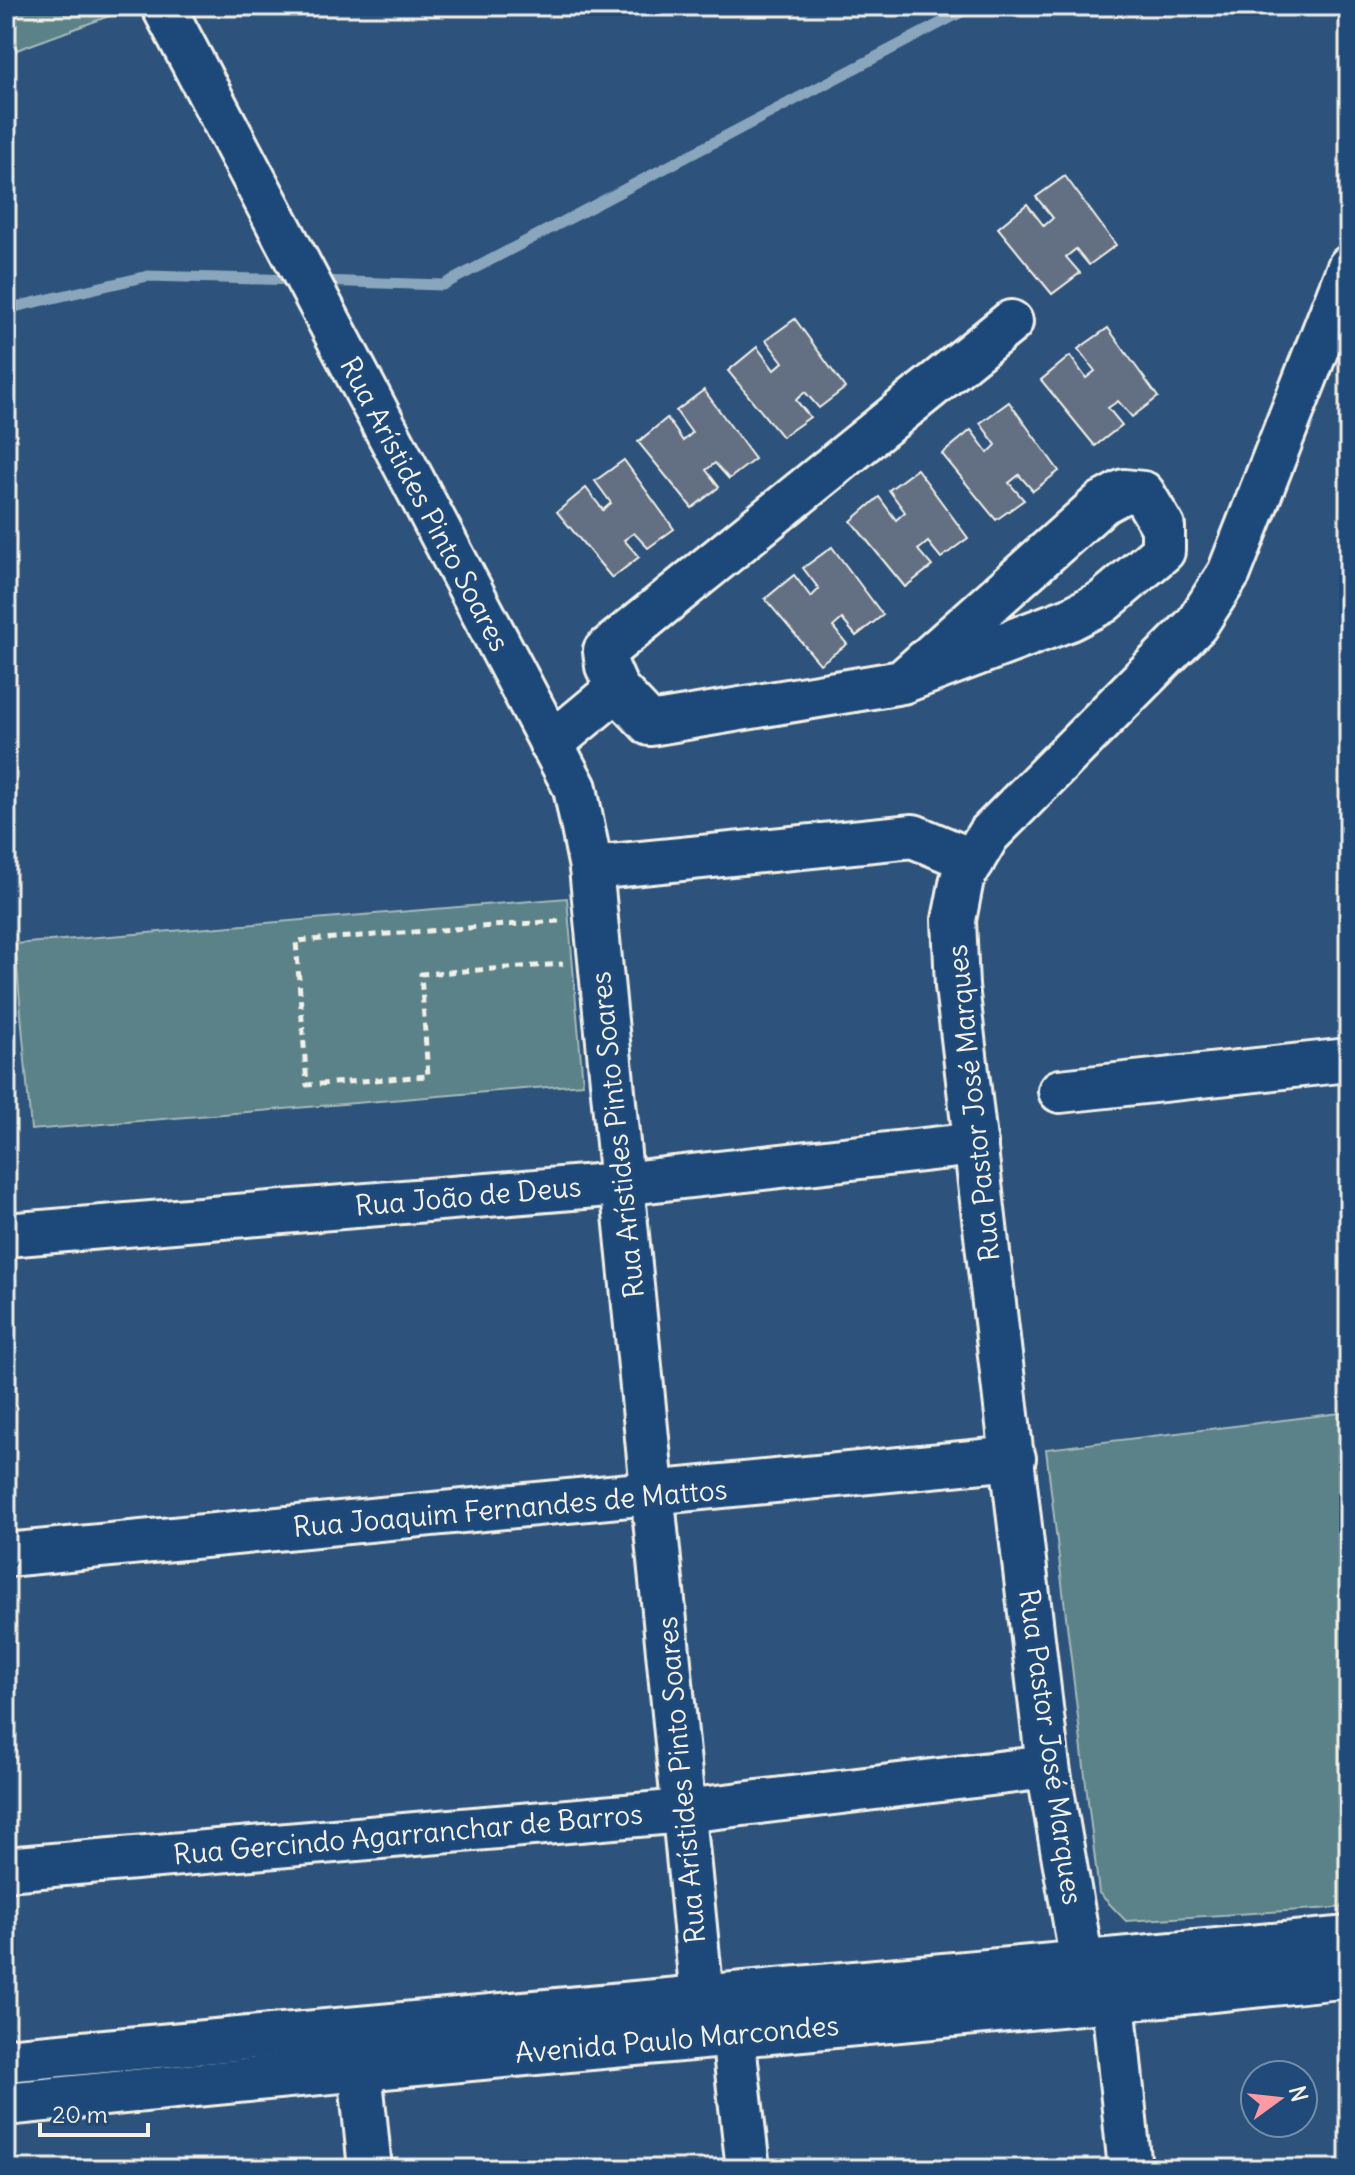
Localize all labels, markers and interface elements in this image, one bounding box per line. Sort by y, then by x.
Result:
street label: Rua Arístides Pinto Soares [332,351,518,657]
street label: Rua Pastor José Marques [938,943,1008,1263]
street label: Rua Arístides Pinto Soares [582,970,652,1300]
street label: Rua João de Deus [353,1168,583,1224]
street label: Rua Joaquim Fernandes de Mattos [291,1471,729,1545]
street label: Rua Pastor José Marques [1011,1587,1091,1907]
street label: Rua Arístides Pinto Soares [649,1615,713,1945]
street label: Rua Gercindo Agarranchar de Barros [172,1796,644,1872]
street label: Avenida Paulo Marcondes [514,2007,840,2071]
north arrow [1239,2059,1319,2139]
text: N [1283,2083,1314,2105]
scale bar [40,2087,148,2137]
text: 20 m [52,2099,108,2129]

